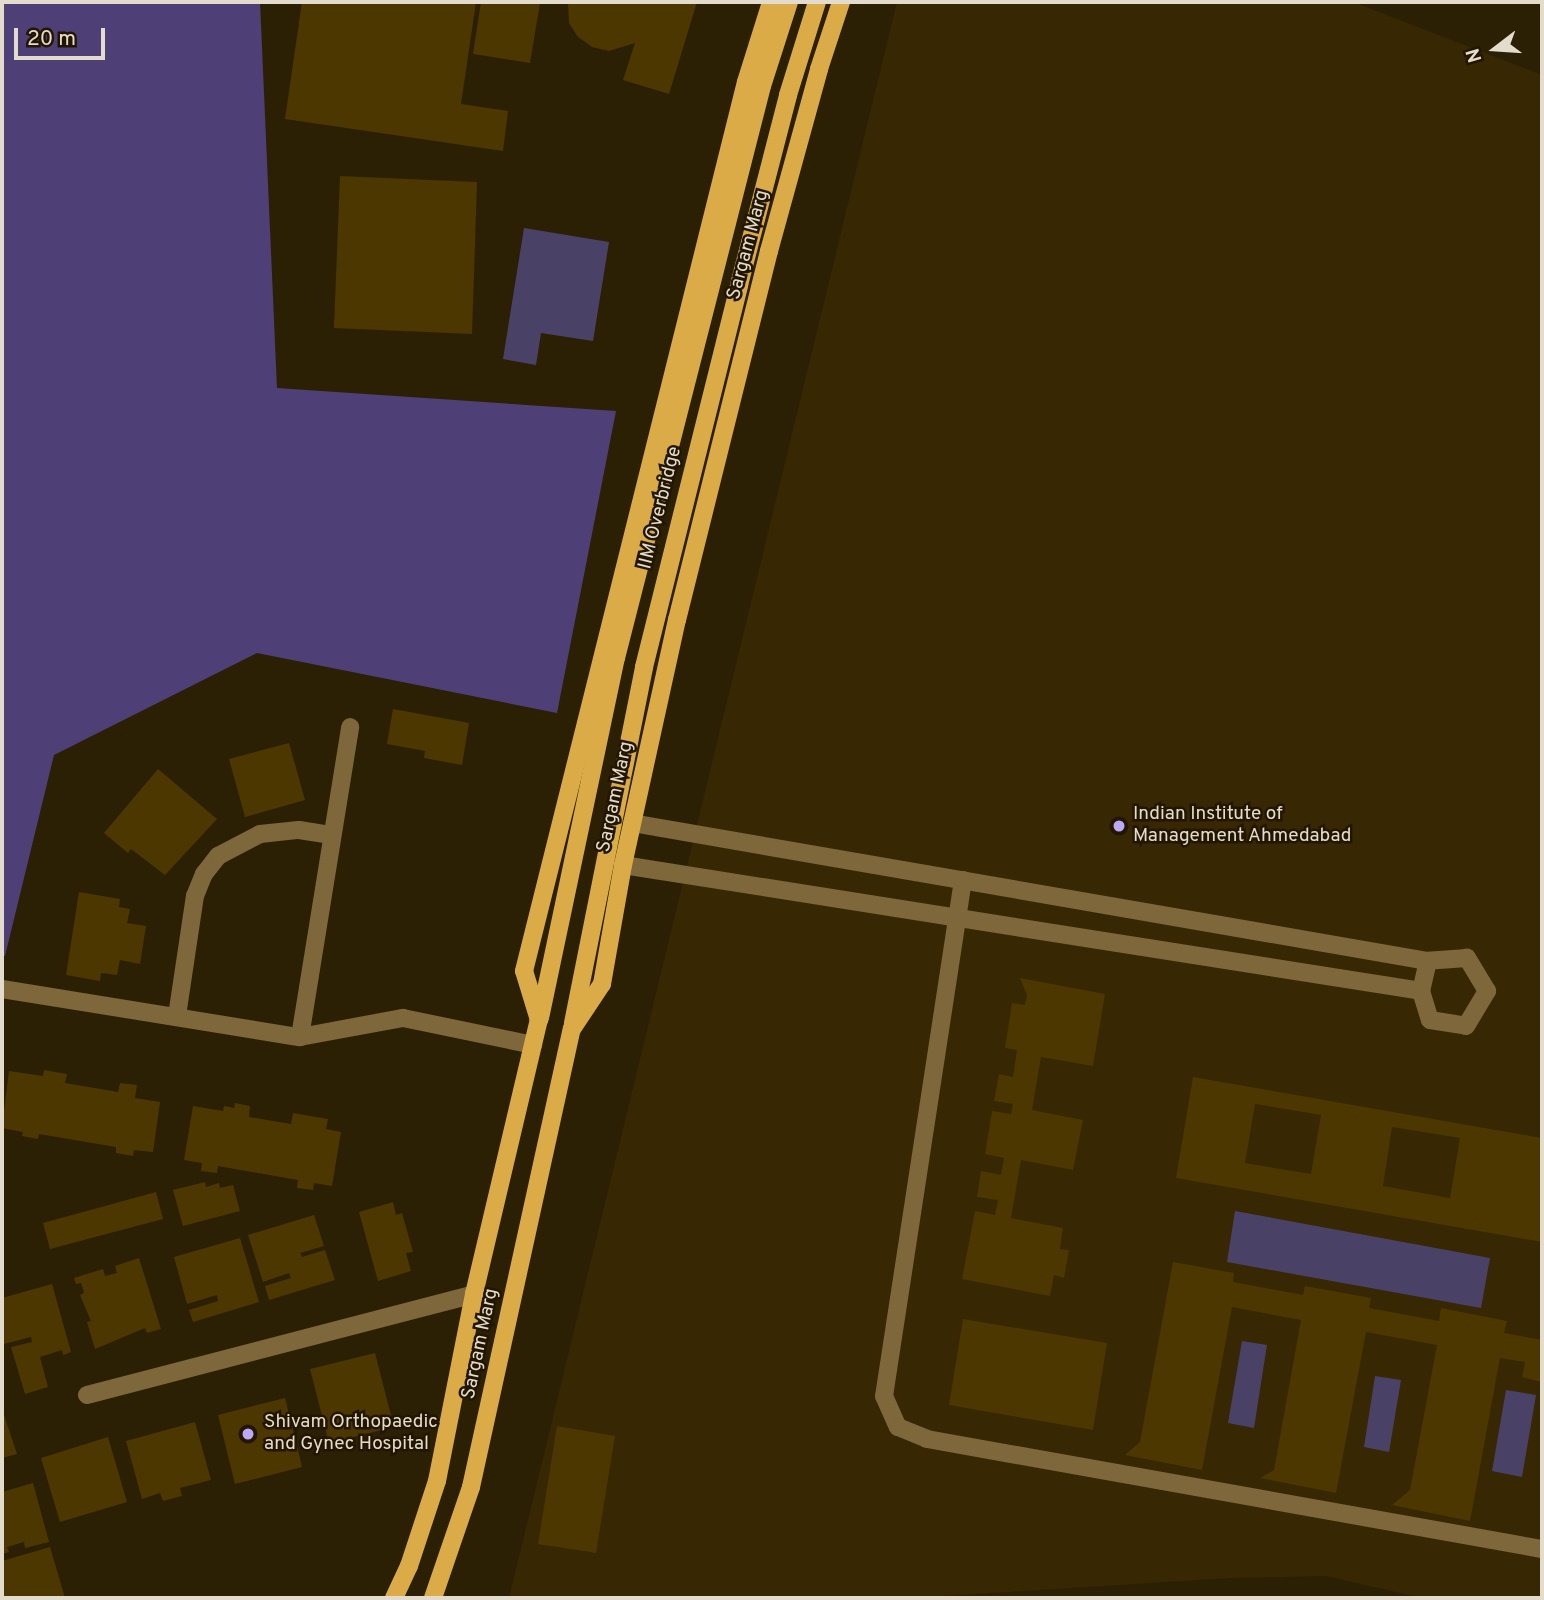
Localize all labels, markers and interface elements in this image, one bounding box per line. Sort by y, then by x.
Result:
scale bar [18,14,108,58]
north arrow [1460,14,1530,84]
text: 20 m [27,26,76,53]
text: N [1461,45,1488,65]
street label: Sargam Marg [723,188,775,302]
street label: IIM Overbridge [635,444,687,572]
street label: Sargam Marg [593,739,639,855]
place label: Indian Institute of Management Ahmedabad [1133,804,1352,848]
marker: Indian Institute of Management Ahmedabad [1111,818,1127,834]
street label: Sargam Marg [458,1286,504,1402]
place label: Shivam Orthopaedic and Gynec Hospital [264,1412,438,1456]
marker: Shivam Orthopaedic and Gynec Hospital [238,1424,258,1444]

